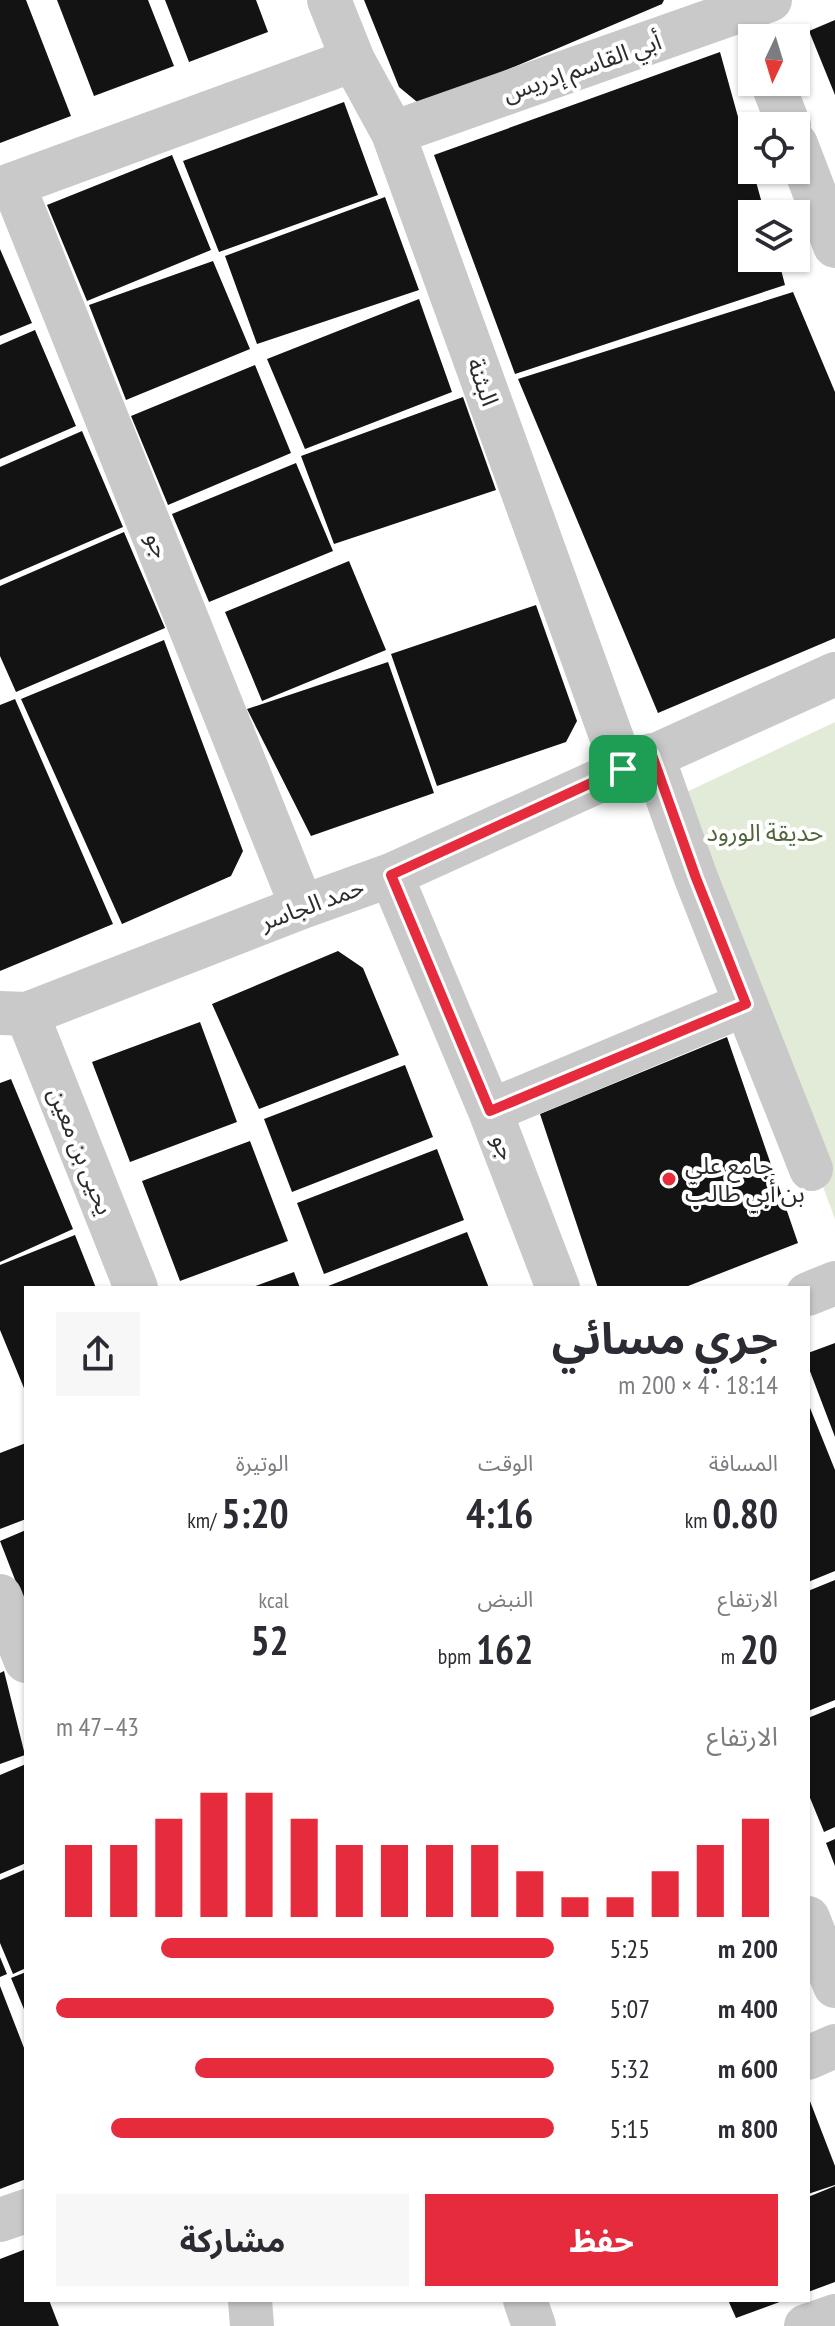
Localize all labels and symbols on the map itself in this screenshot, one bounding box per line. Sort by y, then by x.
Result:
north arrow [738,24,810,96]
street label: أبي القاسم إدريس [499,25,667,112]
street label: البثنة [460,354,506,410]
street label: جو [139,527,177,563]
pin [589,735,657,803]
park label: حديقة الورود [707,817,823,848]
street label: حمد الجاسر [255,871,368,937]
street label: يحيى بن معين [41,1083,121,1219]
street label: جو [485,1130,523,1164]
place label: جامع علي بن أبي طالب [685,1150,805,1212]
marker: جامع علي بن أبي طالب [660,1170,678,1188]

